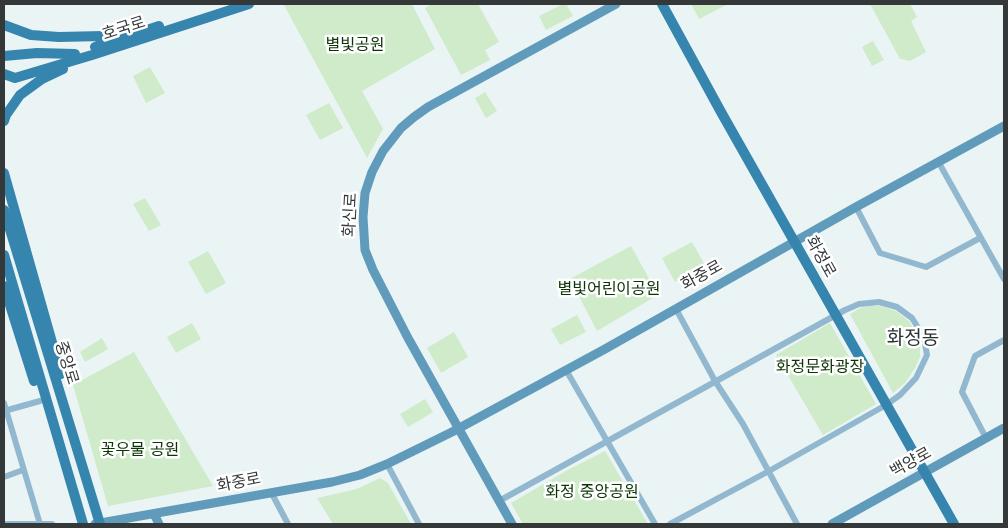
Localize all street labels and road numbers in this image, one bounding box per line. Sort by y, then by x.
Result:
street label: 호국로 [100,13,148,45]
street label: 화신로 [340,192,362,238]
street label: 화정로 [801,233,839,281]
street label: 화중로 [678,257,726,295]
street label: 중앙로 [50,339,82,387]
street label: 백양로 [887,444,935,482]
street label: 화중로 [215,469,263,497]

